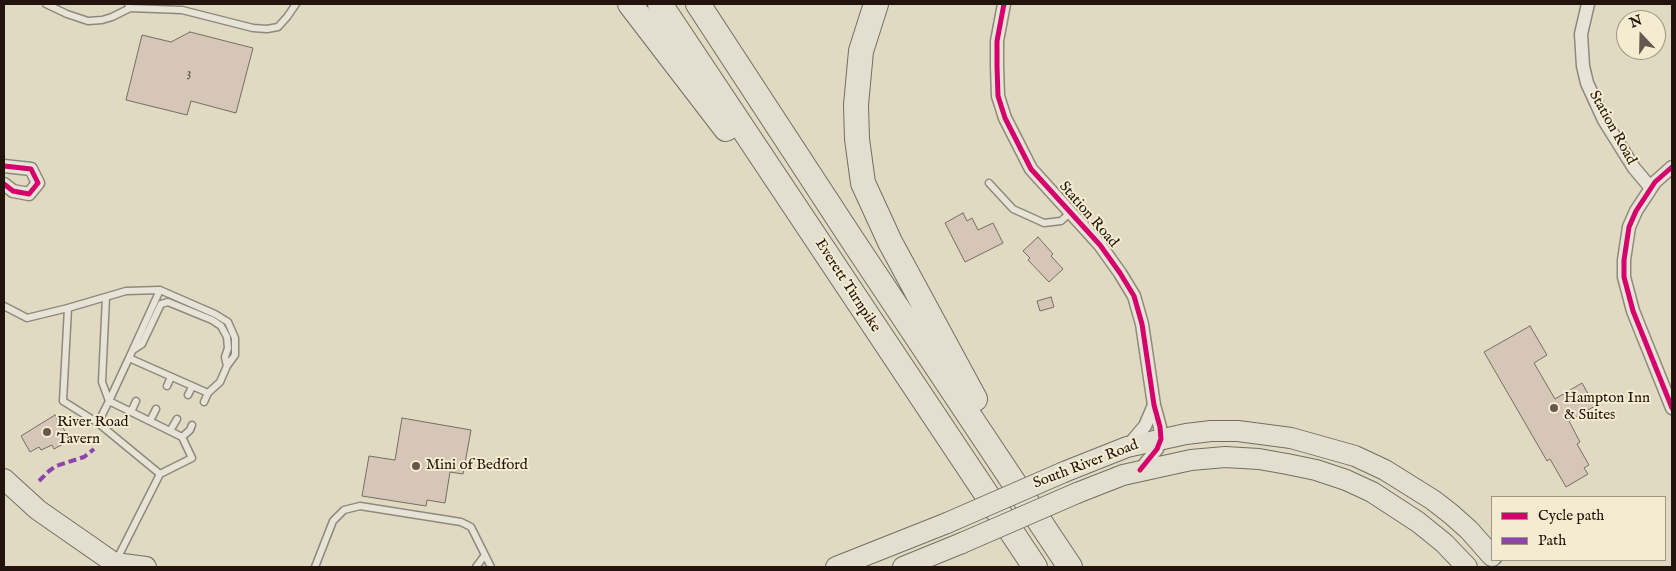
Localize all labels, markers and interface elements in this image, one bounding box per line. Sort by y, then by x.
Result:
north arrow [1616,10,1666,60]
text: N [1627,11,1645,33]
house number: 3 [187,67,191,81]
street label: Station Road [1584,88,1640,168]
street label: Station Road [1054,178,1122,252]
street label: Everett Turnpike [810,236,884,336]
place label: Hampton Inn & Suites [1564,390,1650,425]
marker: Hampton Inn & Suites [1548,402,1560,414]
place label: River Road Tavern [57,414,128,449]
marker: River Road Tavern [41,426,53,438]
street label: South River Road [1031,437,1141,493]
place label: Mini of Bedford [426,457,528,475]
marker: Mini of Bedford [410,460,422,472]
legend [1491,496,1666,561]
text: Cycle path [1538,506,1604,525]
text: Path [1538,531,1566,550]

